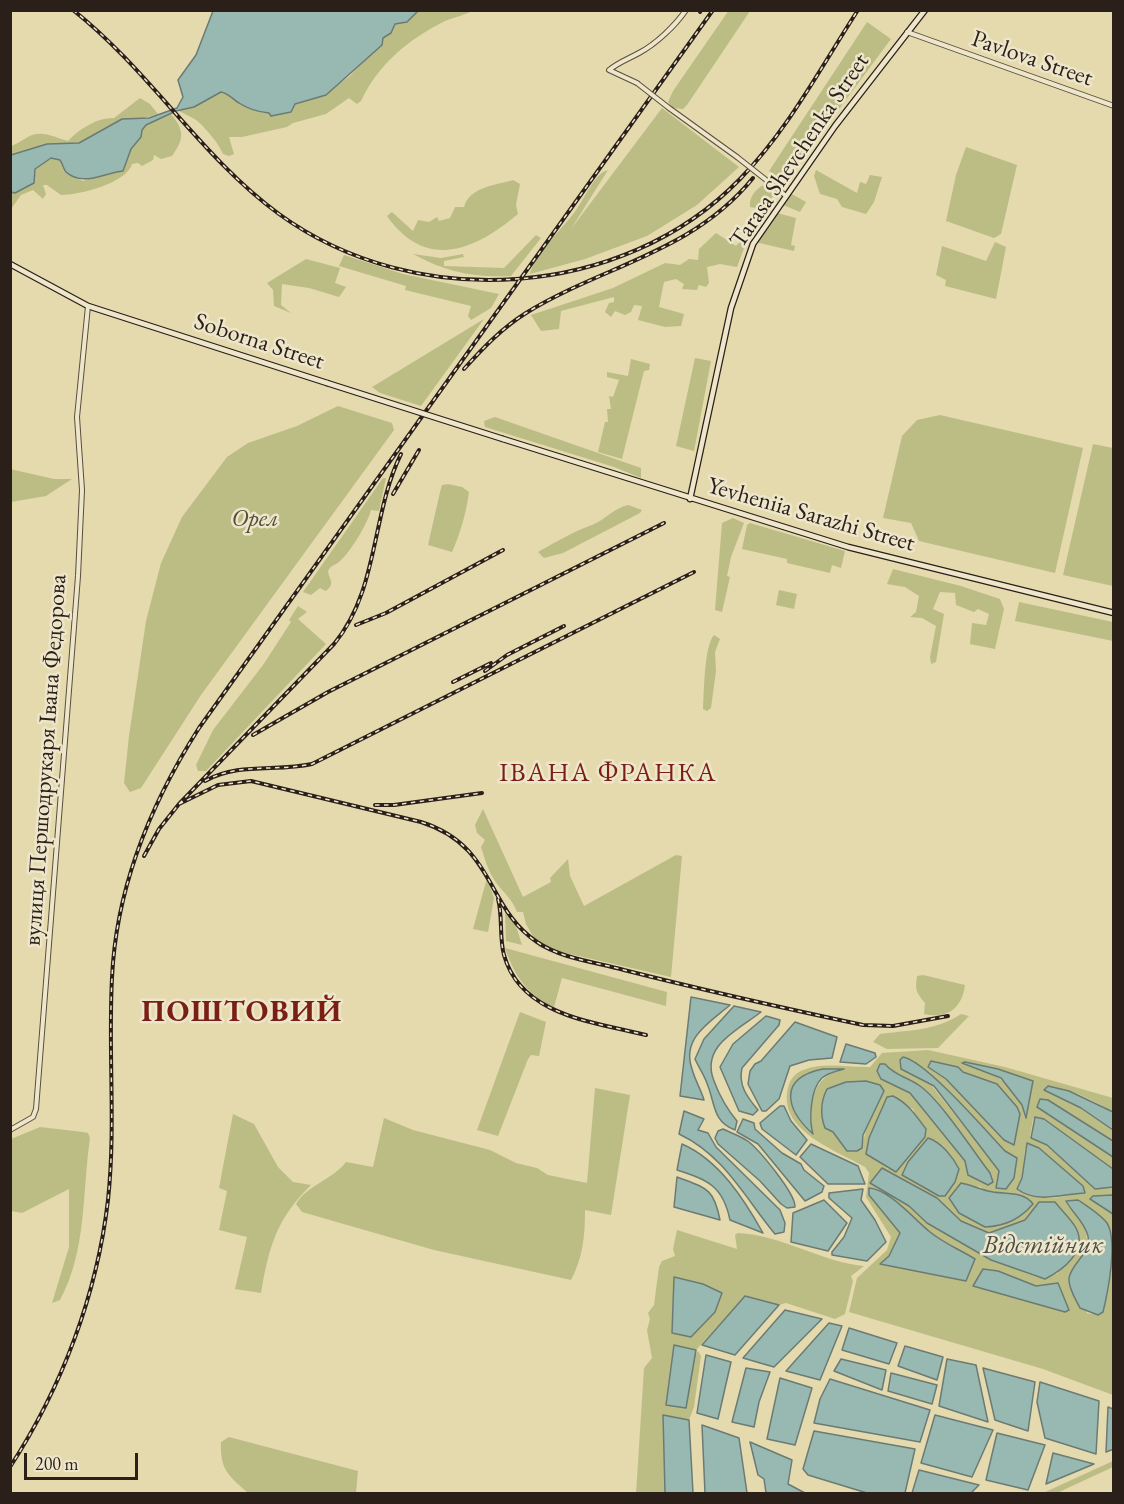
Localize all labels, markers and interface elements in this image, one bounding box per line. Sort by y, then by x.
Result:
street label: Pavlova Street [968,25,1096,93]
street label: Tarasa Shevchenka Street [724,48,876,254]
street label: Soborna Street [190,307,328,377]
street label: Yevheniia Sarazhi Street [704,472,918,558]
park label: Орел [231,505,279,533]
street label: вулиця Першодрукаря Івана Федорова [19,573,73,947]
district label: ІВАНА ФРАНКА [499,758,717,790]
district label: ПОШТОВИЙ [141,995,343,1031]
water label: Відстійник [983,1230,1103,1262]
scale bar [27,1441,141,1479]
text: 200 m [35,1452,79,1475]

